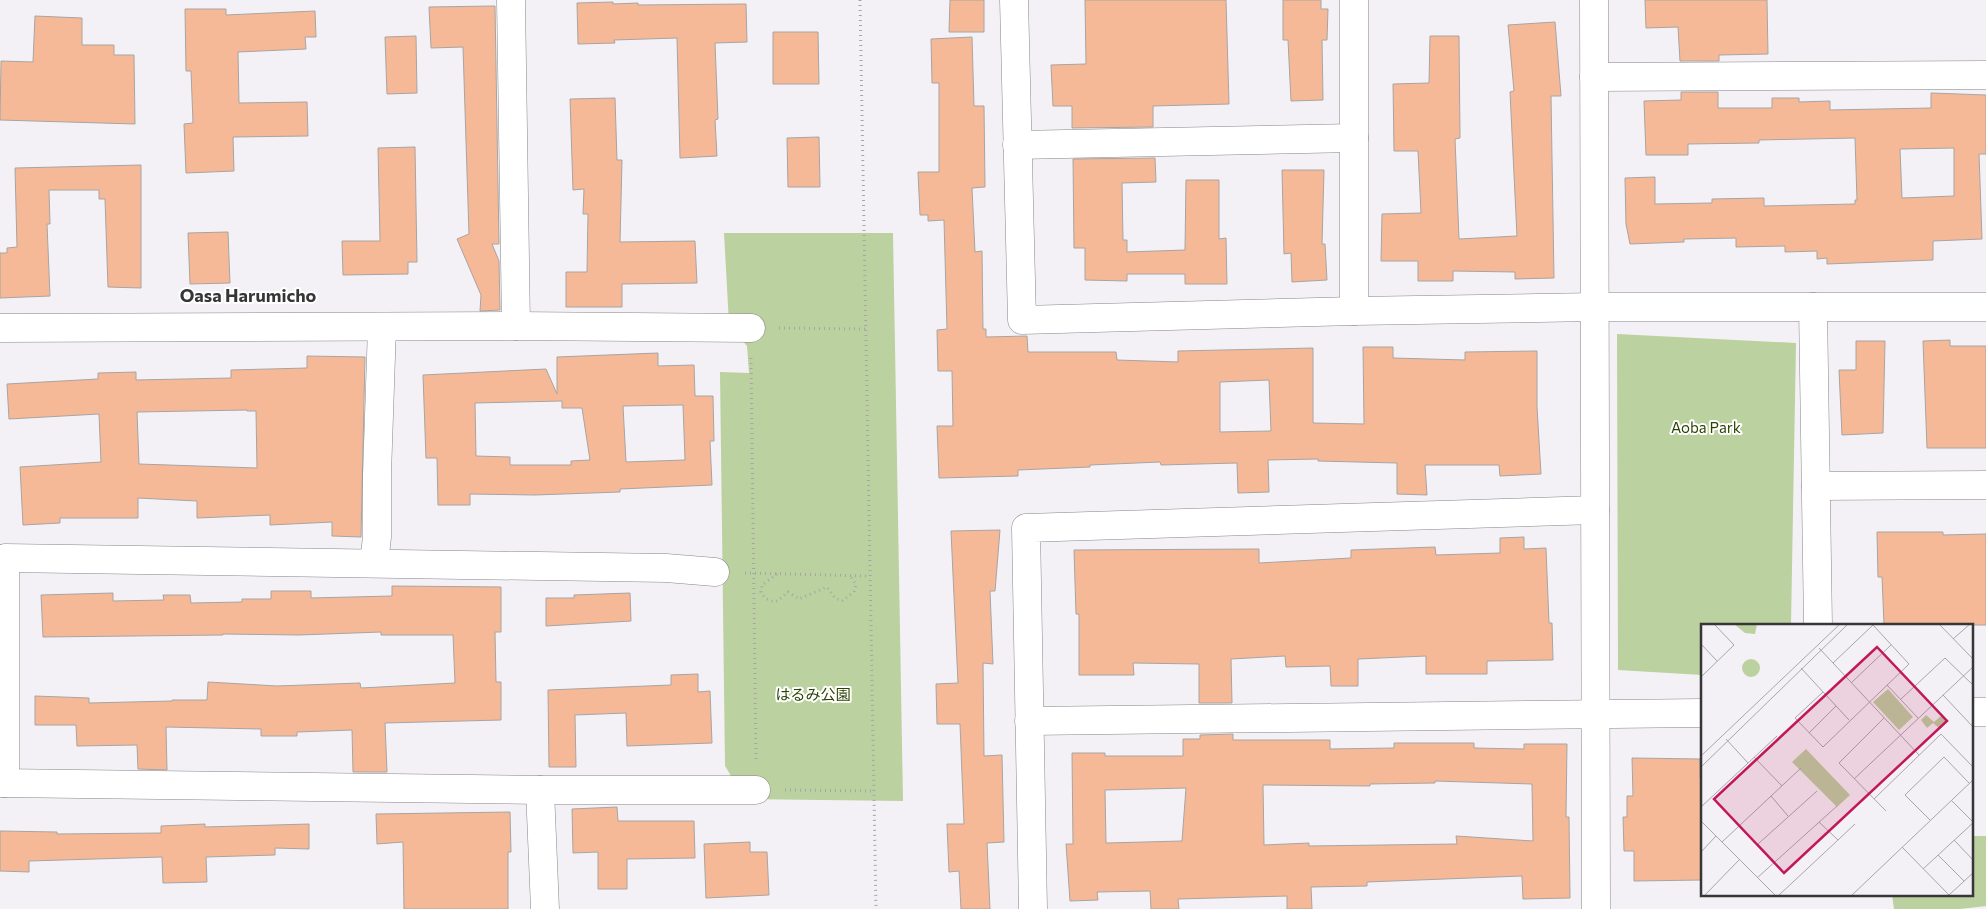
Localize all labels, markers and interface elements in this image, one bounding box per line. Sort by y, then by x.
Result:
district label: Oasa Harumicho [180,284,317,306]
park label: Aoba Park [1671,418,1741,436]
inset map [1701,624,1974,896]
park label: はるみ公園 [775,685,851,703]

